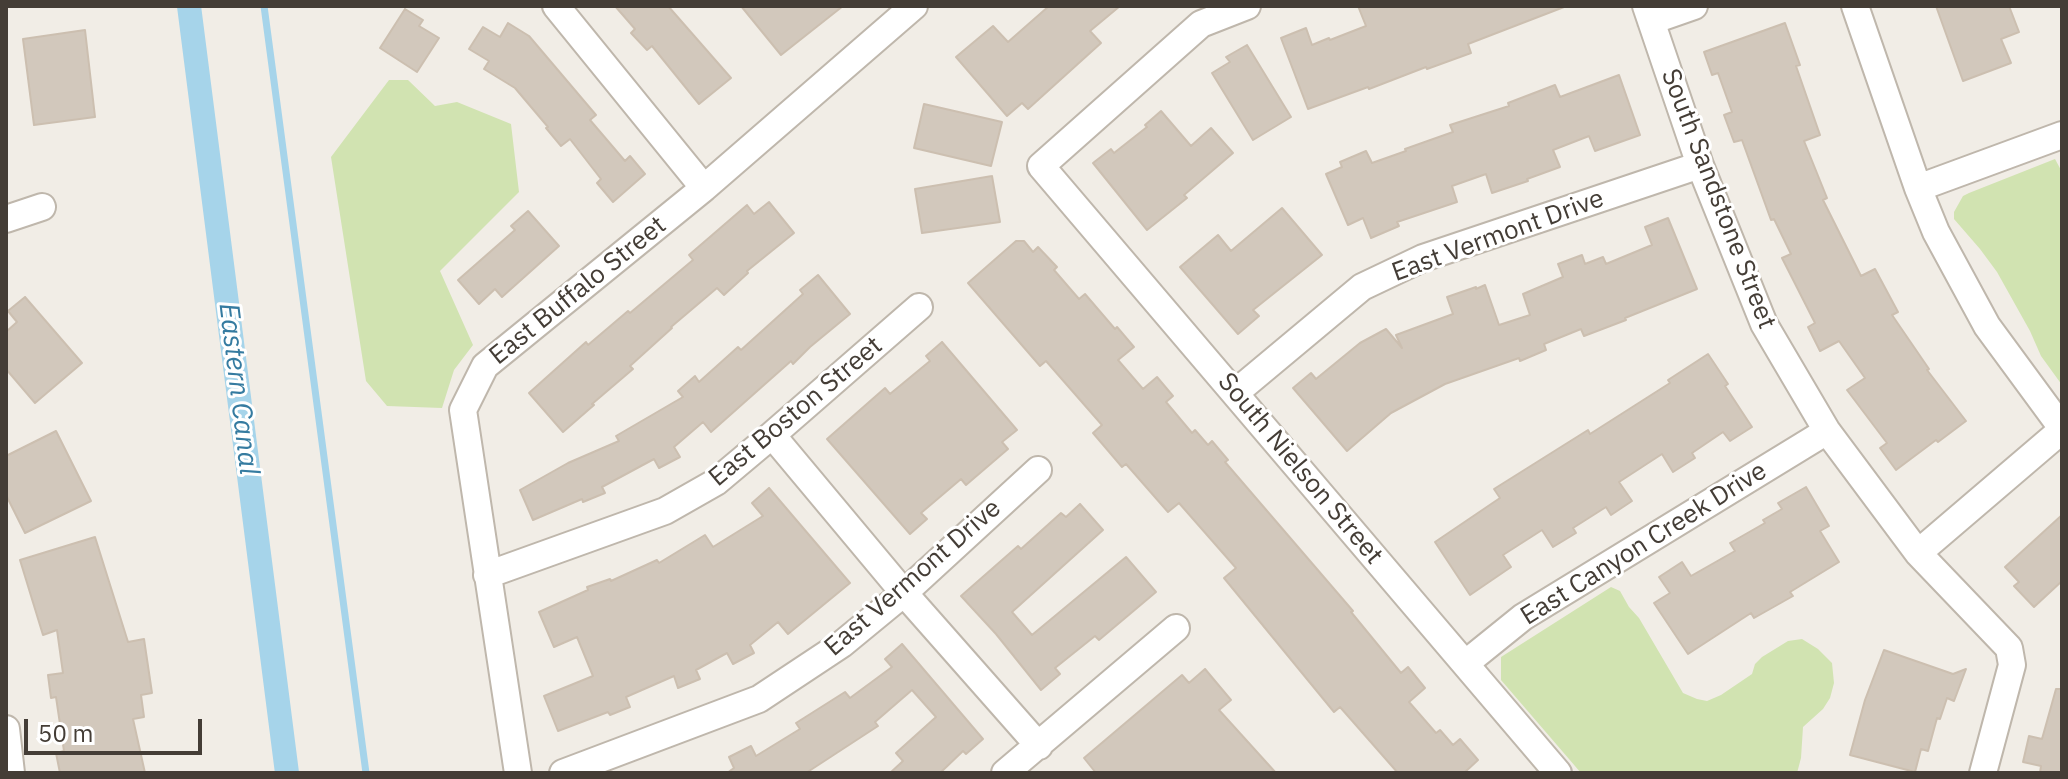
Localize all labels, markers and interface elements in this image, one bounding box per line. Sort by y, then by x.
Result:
street label: South Sandstone Street [1654,65,1782,333]
street label: East Vermont Drive [1388,183,1608,289]
street label: East Buffalo Street [483,210,673,372]
water label: Eastern Canal [211,301,265,477]
street label: East Boston Street [703,330,889,494]
street label: South Nielson Street [1211,367,1389,571]
street label: East Canyon Creek Drive [1515,456,1773,632]
street label: East Vermont Drive [819,493,1007,663]
scale bar [28,703,206,753]
text: 50 m [38,717,93,749]

